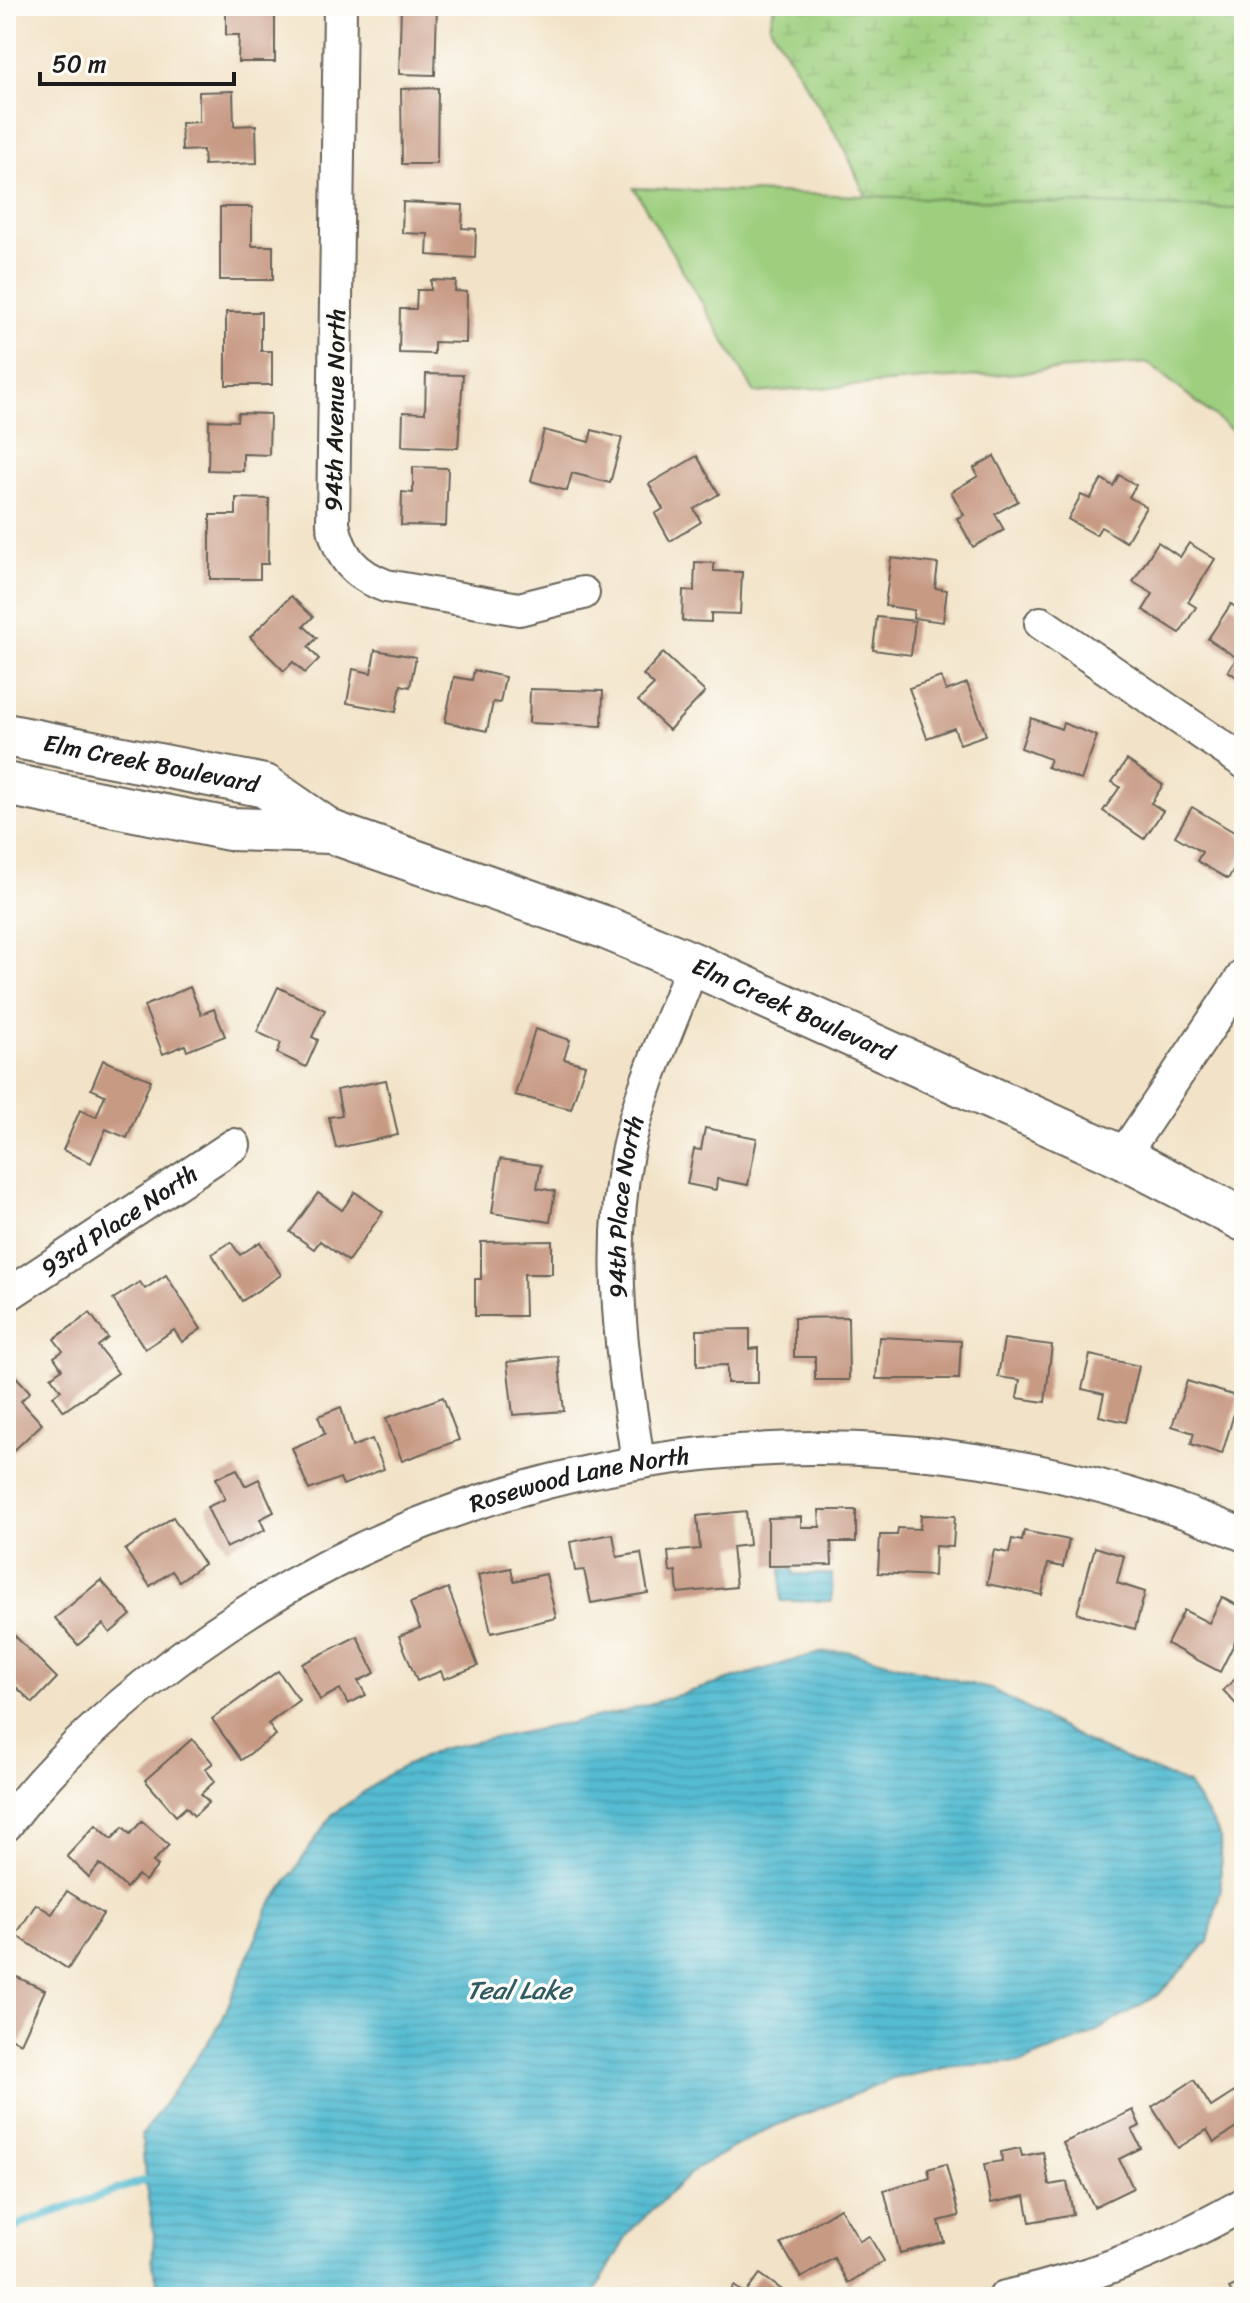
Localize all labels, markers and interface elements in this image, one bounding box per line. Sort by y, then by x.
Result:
scale bar [40,36,234,86]
text: 50 m [52,43,107,85]
street label: 94th Avenue North [312,308,358,512]
street label: Elm Creek Boulevard [40,722,264,806]
street label: Elm Creek Boulevard [685,945,903,1074]
street label: 94th Place North [596,1110,656,1299]
street label: 93rd Place North [32,1153,207,1289]
street label: Rosewood Lane North [464,1435,692,1525]
water label: Teal Lake [467,1967,574,2013]

